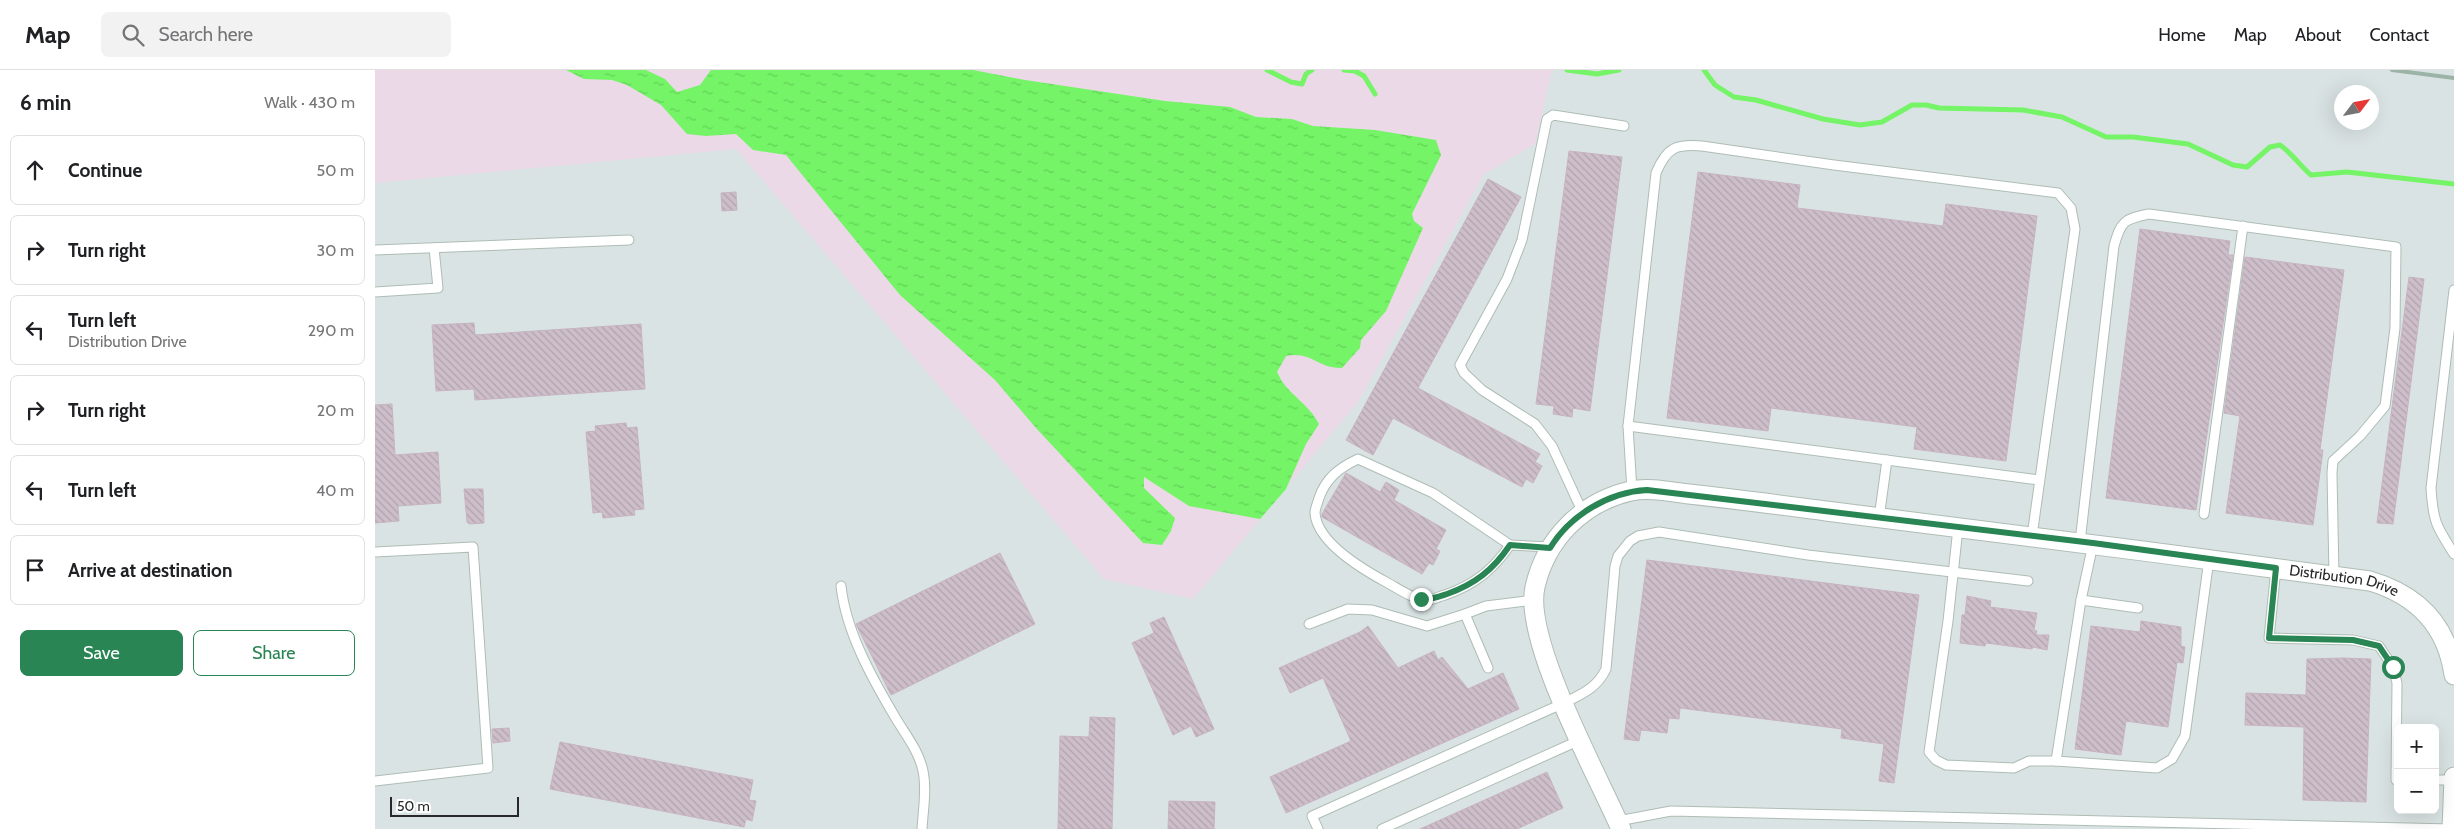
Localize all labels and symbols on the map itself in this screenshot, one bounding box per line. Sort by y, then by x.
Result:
north arrow [2334,85,2379,130]
street label: Distribution Drive [2288,561,2402,600]
route end [1410,588,1433,611]
route start [2382,656,2405,679]
scale bar [390,794,519,817]

